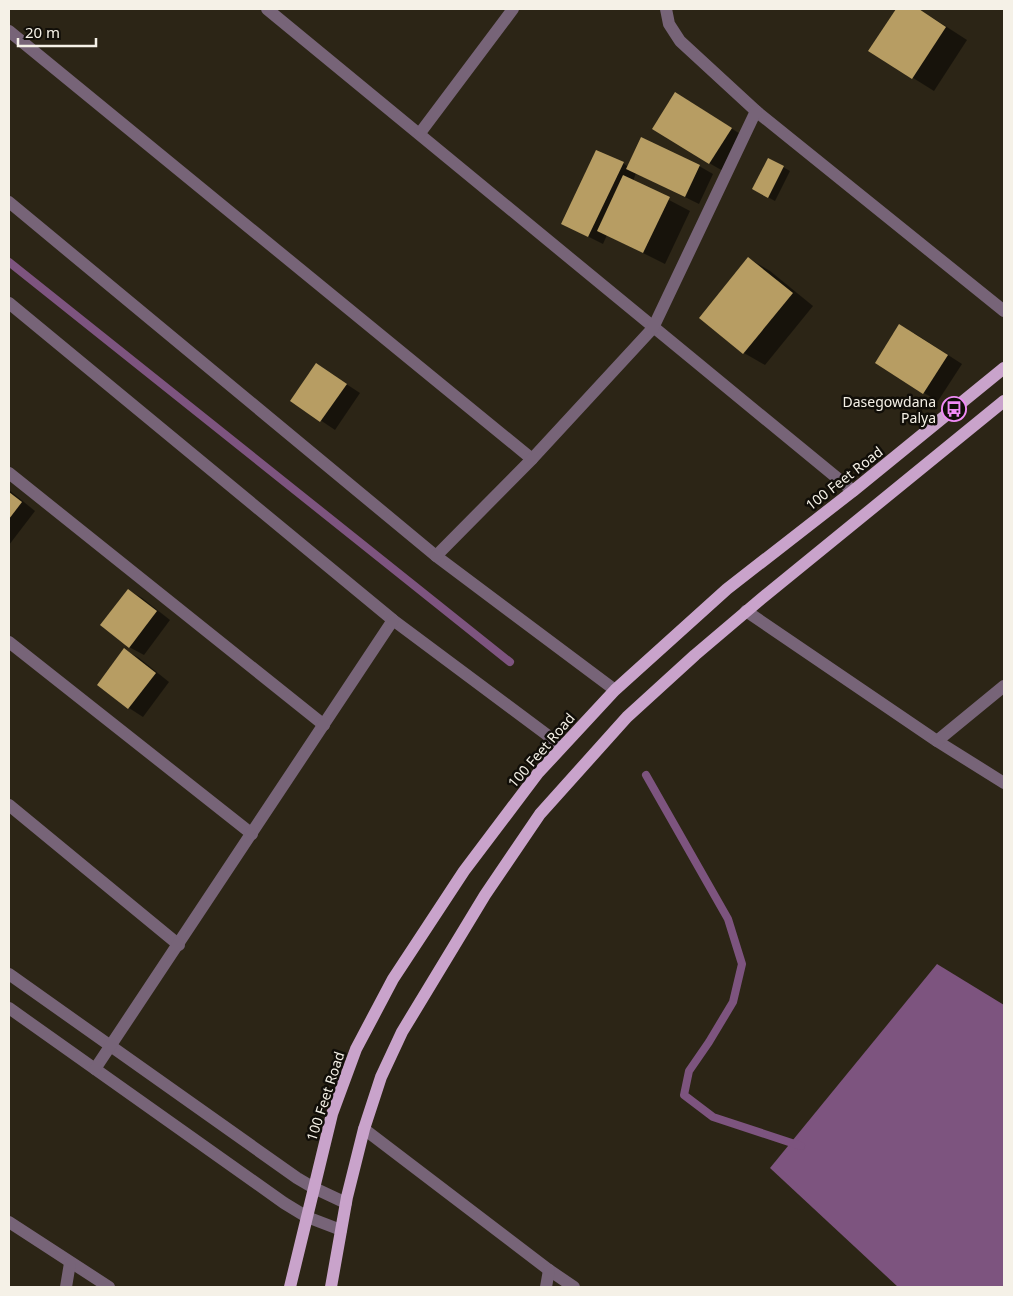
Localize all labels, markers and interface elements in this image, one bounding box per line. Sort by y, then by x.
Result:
scale bar [18,15,95,47]
text: 20 m [25,22,60,42]
place label: Dasegowdana Palya [843,392,936,427]
bus stop icon: Dasegowdana Palya [941,396,967,422]
street label: 100 Feet Road [801,442,887,514]
street label: 100 Feet Road [503,709,579,791]
street label: 100 Feet Road [302,1049,348,1143]

